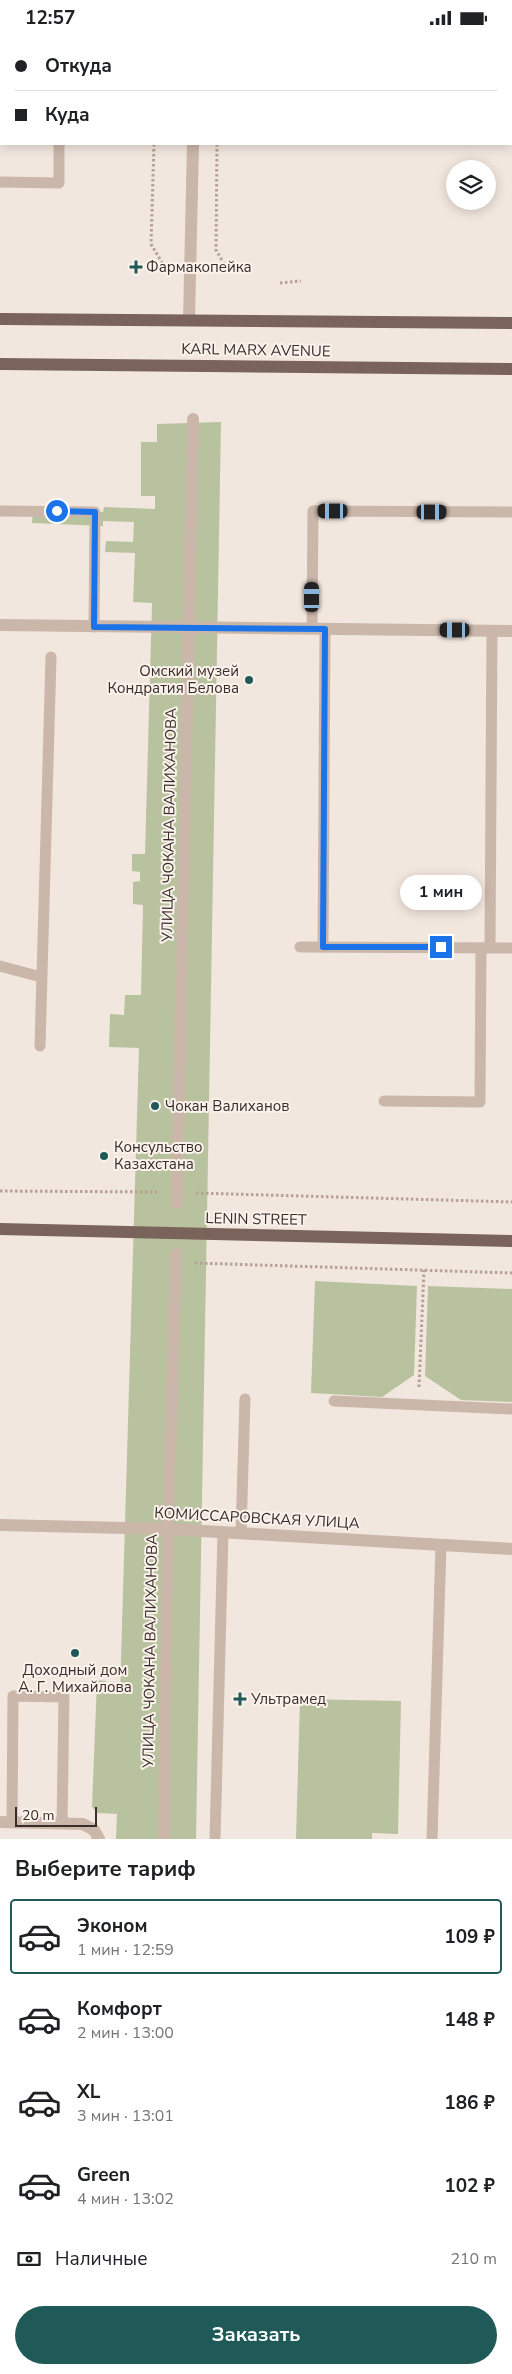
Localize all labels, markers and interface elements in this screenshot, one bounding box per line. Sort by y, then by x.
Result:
text: 12:57 [25,5,75,31]
text: Откуда [45,53,112,79]
text: Куда [45,102,90,128]
map controls [446,160,496,210]
button: layers [446,160,496,210]
place label: Фармакопейка [146,257,252,277]
marker: Фармакопейка [130,261,142,273]
street label: KARL MARX AVENUE [181,339,331,361]
route start [46,500,68,522]
car [318,504,348,519]
car [417,505,447,520]
car [304,582,319,612]
car [440,623,470,638]
place label: Омский музей Кондратия Белова [108,661,239,698]
marker: Омский музей Кондратия Белова [243,674,255,686]
street label: УЛИЦА ЧОКАНА ВАЛИХАНОВА [157,708,181,943]
callout: 1 мин [400,875,482,909]
text: 1 мин [419,881,463,903]
route end [430,936,452,958]
place label: Чокан Валиханов [165,1096,289,1116]
marker: Чокан Валиханов [149,1100,161,1112]
place label: Консульство Казахстана [114,1137,202,1174]
marker: Консульство Казахстана [98,1150,110,1162]
street label: LENIN STREET [205,1208,307,1230]
street label: КОМИССАРОВСКАЯ УЛИЦА [154,1503,360,1533]
street label: УЛИЦА ЧОКАНА ВАЛИХАНОВА [138,1534,162,1769]
marker: Доходный дом А. Г. Михайлова [69,1647,81,1659]
place label: Доходный дом А. Г. Михайлова [18,1660,132,1697]
place label: Ультрамед [250,1689,326,1709]
marker: Ультрамед [233,1692,247,1706]
scale bar [15,1804,98,1827]
text: 20 m [22,1806,54,1825]
text: Выберите тариф [15,1854,196,1884]
text: Эконом [77,1913,148,1939]
icon: car [17,1914,62,1959]
text: 109 ₽ [444,1924,495,1950]
text: 1 мин · 12:59 [77,1939,174,1961]
text: Комфорт [77,1996,162,2022]
icon: car [17,1997,62,2042]
text: 148 ₽ [444,2007,495,2033]
text: 2 мин · 13:00 [77,2022,174,2044]
text: XL [77,2079,100,2105]
icon: car [17,2080,62,2125]
text: 186 ₽ [444,2090,495,2116]
text: 3 мин · 13:01 [77,2105,174,2127]
text: Green [77,2162,130,2188]
icon: car [17,2163,62,2208]
text: 102 ₽ [444,2173,495,2199]
text: 4 мин · 13:02 [77,2188,174,2210]
icon: cash [15,2245,43,2273]
text: Наличные [55,2246,148,2272]
text: 210 m [450,2248,497,2270]
button: Заказать [15,2306,497,2364]

